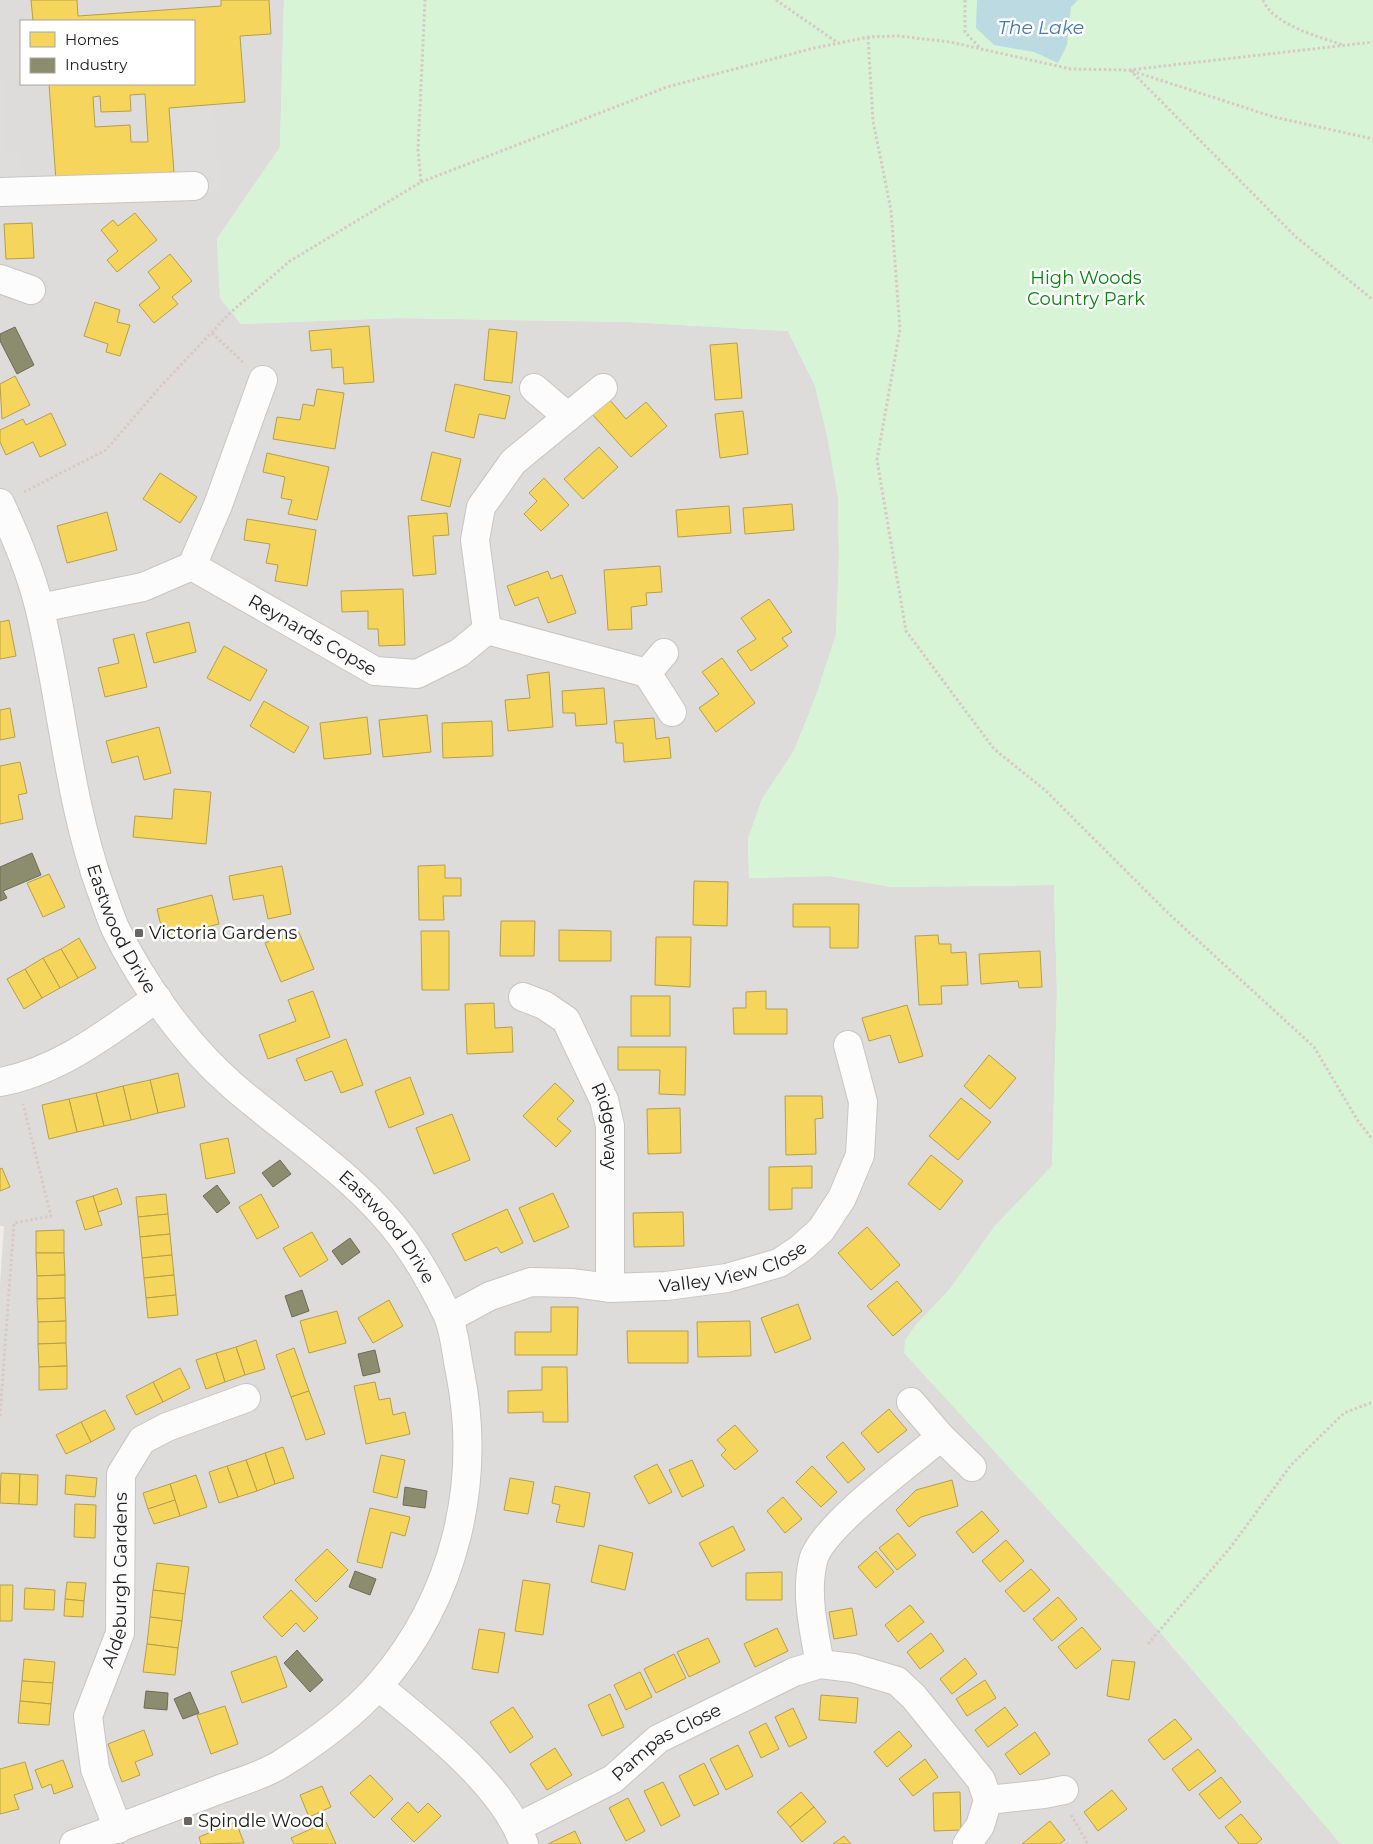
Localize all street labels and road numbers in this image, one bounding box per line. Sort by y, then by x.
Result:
street label: Reynards Copse [244,590,381,681]
street label: Eastwood Drive [82,861,161,998]
street label: Ridgeway [586,1079,621,1170]
street label: Eastwood Drive [334,1165,440,1287]
street label: Valley View Close [658,1237,812,1297]
street label: Aldeburgh Gardens [97,1492,132,1671]
street label: Pampas Close [607,1699,725,1786]

